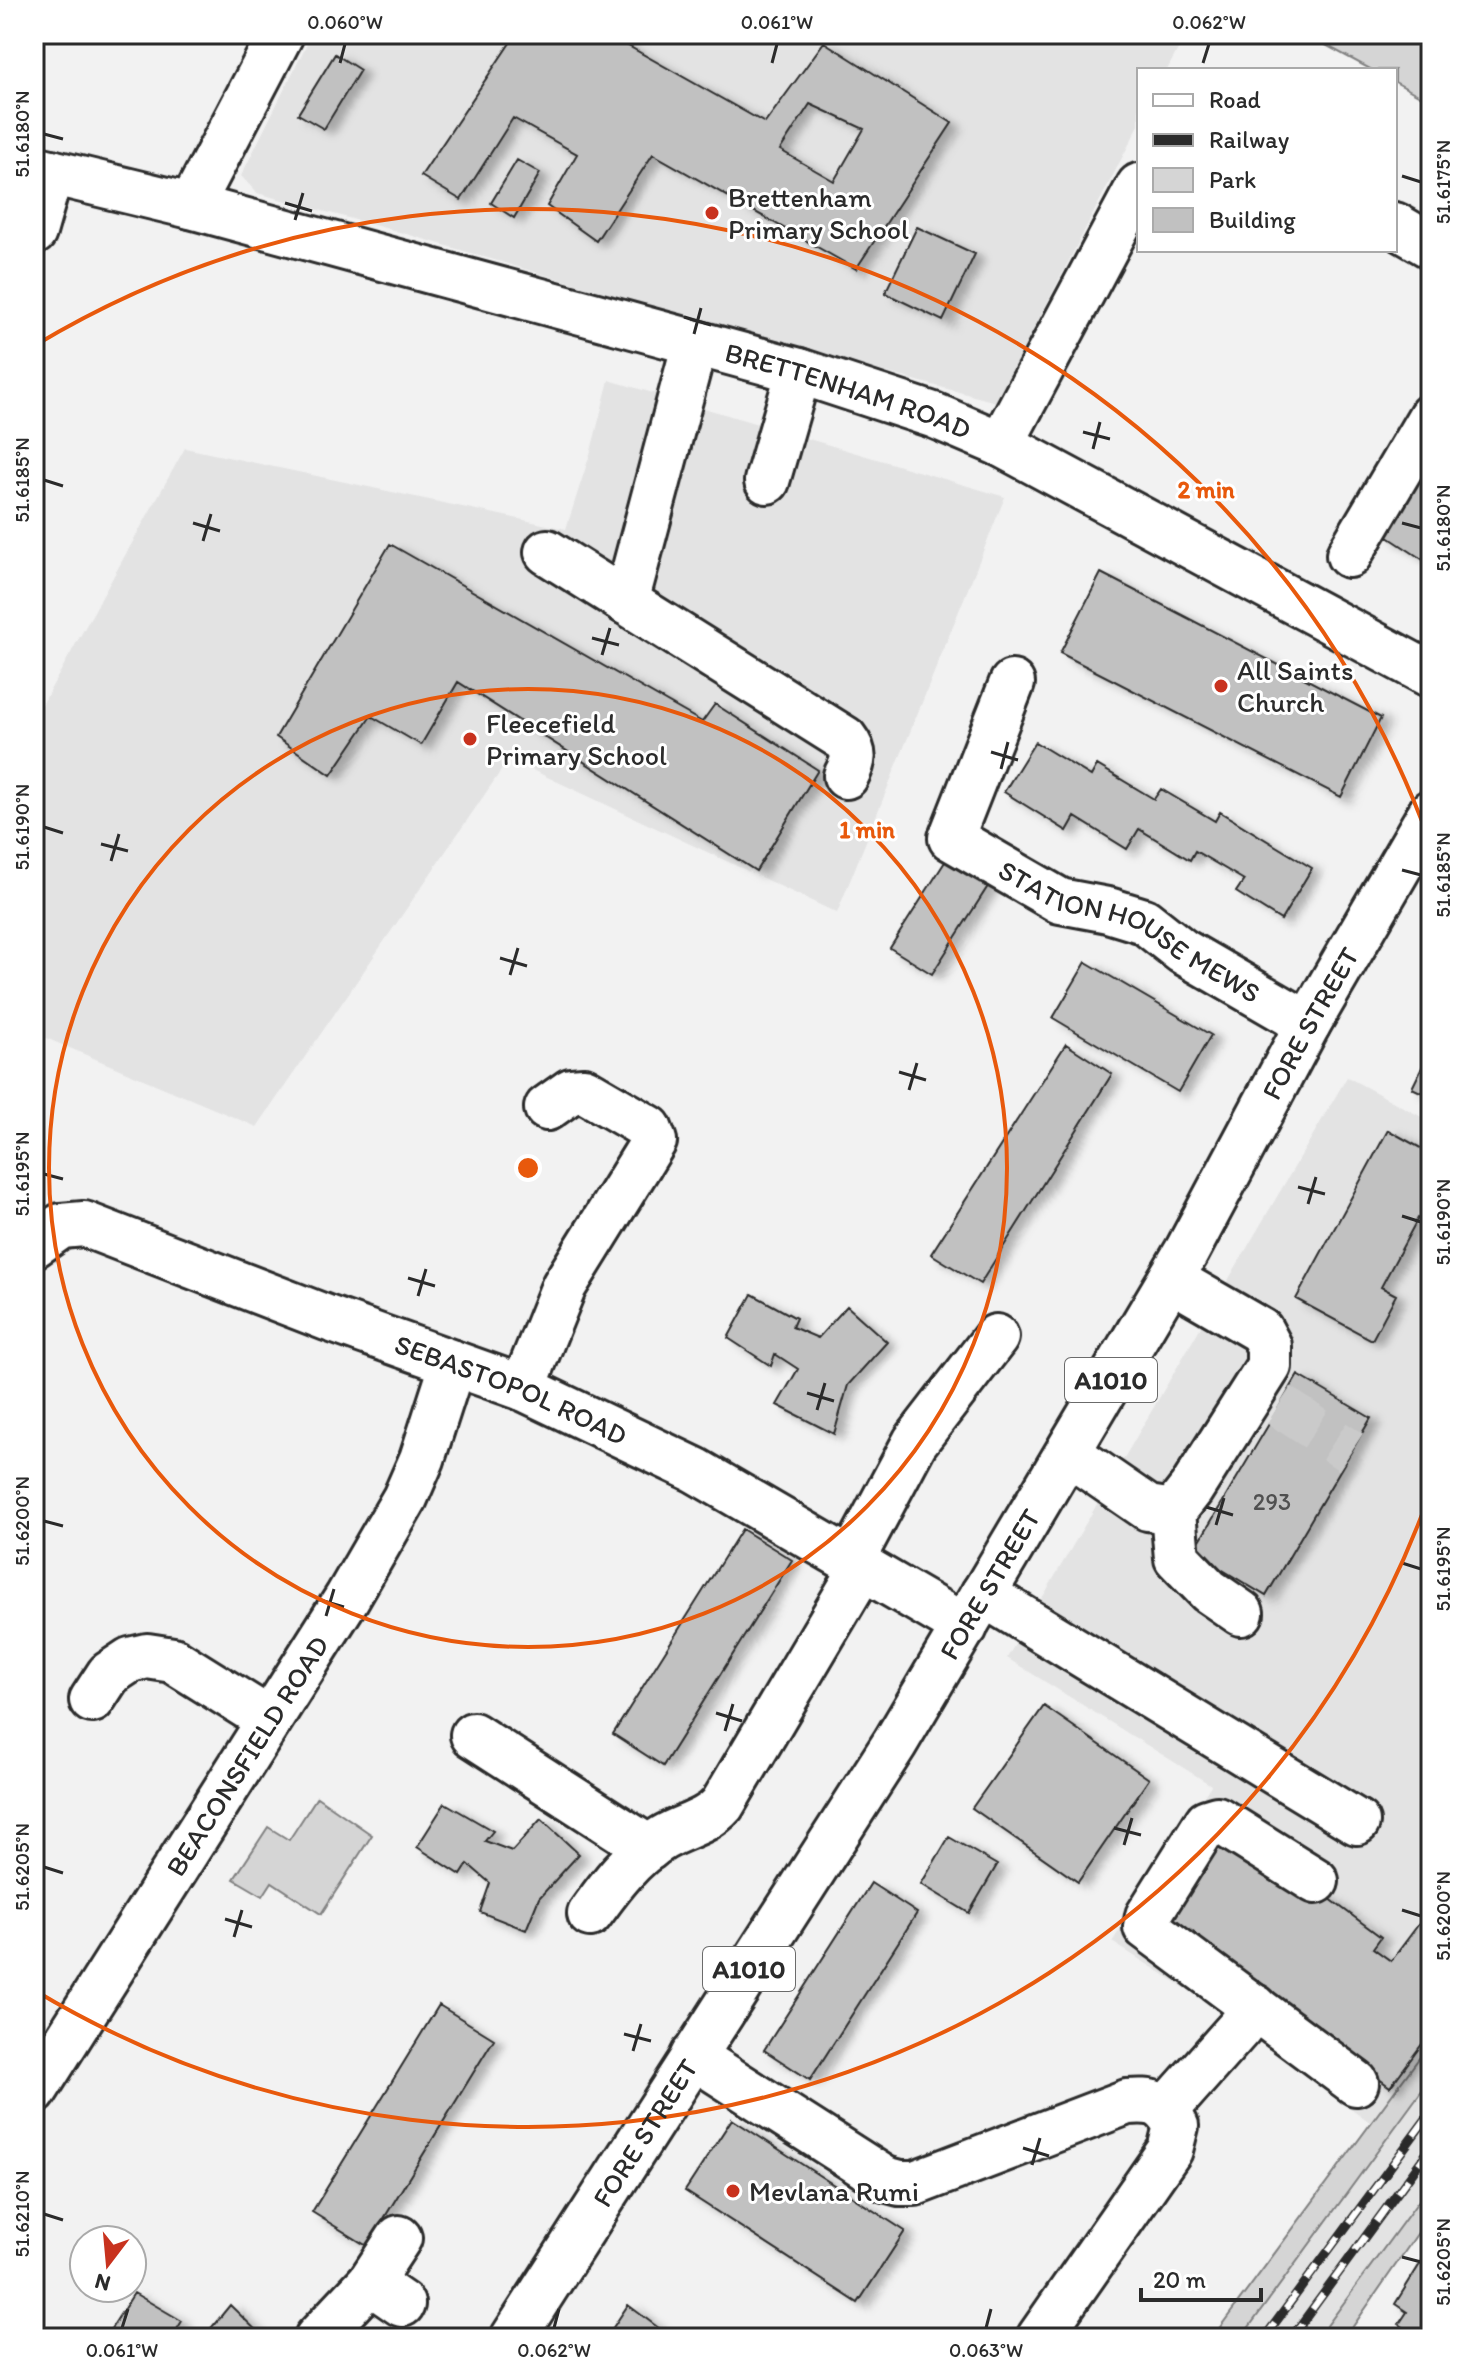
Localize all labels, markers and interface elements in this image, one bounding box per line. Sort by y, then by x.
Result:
text: 0.060°W [307,10,383,34]
text: 0.061°W [741,10,813,34]
text: 0.062°W [1172,10,1246,34]
legend [1137,68,1397,252]
text: Road [1209,85,1261,114]
text: 51.6180°N [10,90,34,178]
text: Railway [1209,125,1290,154]
text: 51.6175°N [1431,140,1455,224]
text: Park [1209,165,1256,194]
place label: Brettenham Primary School [728,180,909,246]
marker: Brettenham Primary School [703,204,721,222]
text: Building [1209,205,1296,234]
street label: BRETTENHAM ROAD [721,335,976,446]
text: 51.6185°N [10,437,34,523]
text: 2 min [1177,475,1235,504]
text: 51.6180°N [1431,484,1455,572]
place label: All Saints Church [1237,653,1353,719]
marker: All Saints Church [1212,677,1230,695]
place label: Fleecefield Primary School [486,706,667,772]
marker: Fleecefield Primary School [461,730,479,748]
text: 51.6190°N [10,784,34,870]
text: 1 min [839,815,895,844]
text: 51.6185°N [1431,832,1455,918]
street label: STATION HOUSE MEWS [993,852,1267,1010]
street label: FORE STREET [1254,941,1366,1105]
text: 51.6195°N [10,1132,34,1216]
centre of rings [514,1154,542,1182]
text: 51.6190°N [1431,1179,1455,1265]
street label: SEBASTOPOL ROAD [390,1327,633,1452]
road number: A1010 [1065,1358,1157,1402]
text: 51.6200°N [10,1476,34,1566]
house number: 293 [1253,1487,1291,1516]
street label: FORE STREET [932,1502,1047,1665]
text: 51.6195°N [1431,1527,1455,1611]
street label: BEACONSFIELD ROAD [158,1629,336,1882]
text: 51.6205°N [10,1823,34,1911]
text: 51.6200°N [1431,1871,1455,1961]
road number: A1010 [703,1947,795,1991]
street label: FORE STREET [585,2052,705,2213]
text: 51.6210°N [10,2171,34,2257]
place label: Mevlana Rumi [749,2174,919,2208]
marker: Mevlana Rumi [724,2182,742,2200]
text: 51.6205°N [1431,2218,1455,2306]
north arrow [68,2224,148,2304]
scale bar [1141,2252,1261,2302]
text: 20 m [1153,2265,1206,2294]
text: N [92,2268,113,2298]
text: 0.061°W [86,2338,158,2362]
text: 0.062°W [517,2338,591,2362]
text: 0.063°W [949,2338,1023,2362]

